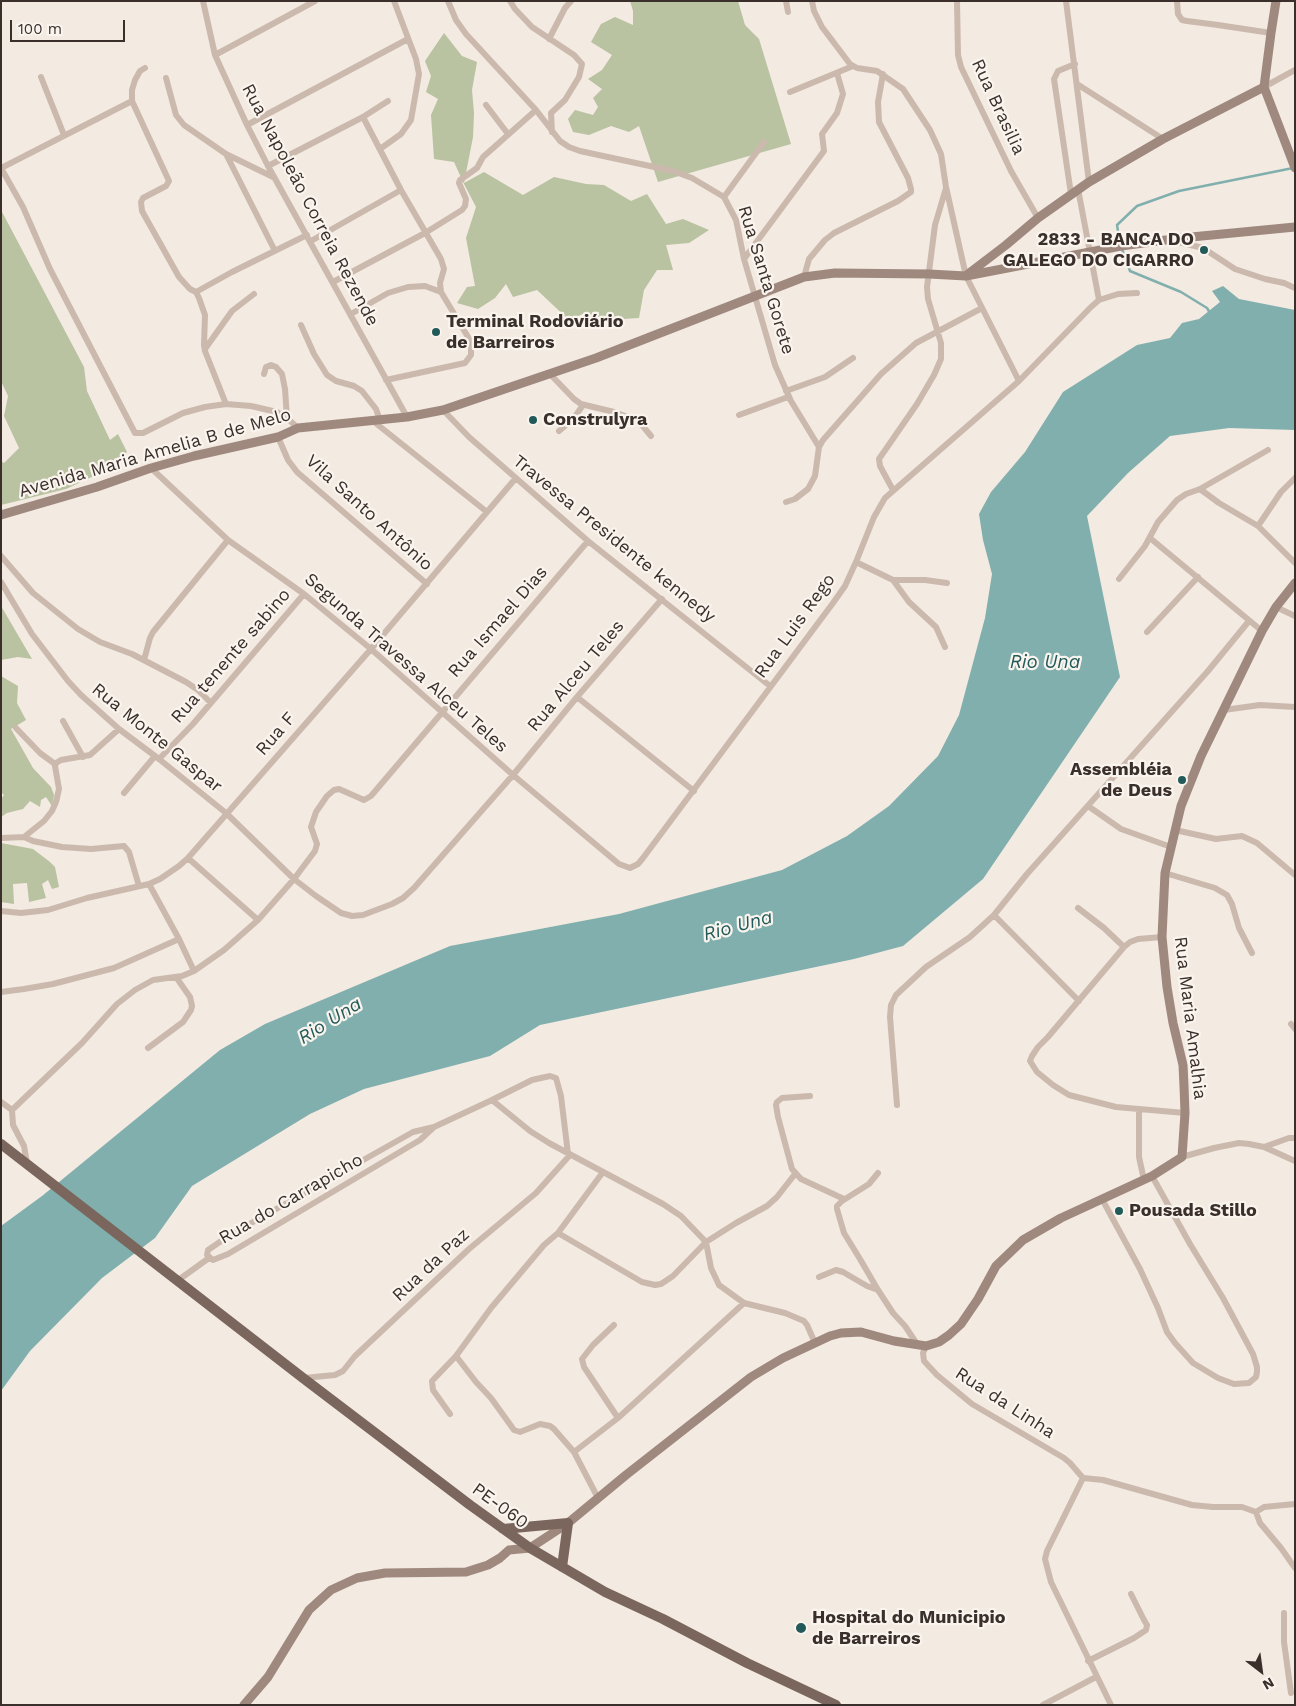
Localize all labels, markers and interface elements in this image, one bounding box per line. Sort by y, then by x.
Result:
scale bar [12,10,128,42]
text: 100 m [18,20,62,38]
street label: Rua Brasilia [966,56,1030,158]
street label: Rua Napoleão Correia Rezende [237,80,383,330]
street label: Rua Santa Gorete [733,203,799,357]
place label: 2833 - BANCA DO GALEGO DO CIGARRO [1003,229,1194,272]
marker: 2833 - BANCA DO GALEGO DO CIGARRO [1198,244,1210,256]
place label: Terminal Rodoviário de Barreiros [446,311,624,354]
marker: Terminal Rodoviário de Barreiros [430,326,442,338]
street label: Avenida Maria Amelia B de Melo [16,404,294,502]
place label: Construlyra [543,409,647,431]
marker: Construlyra [527,414,539,426]
street label: Vila Santo Antônio [301,450,437,576]
street label: Travessa Presidente kennedy [508,450,720,628]
street label: Rua Ismael Dias [444,562,552,682]
street label: Segunda Travessa Alceu Teles [300,569,512,757]
street label: Rua Luis Rego [750,570,840,682]
street label: Rua tenente sabino [167,584,295,728]
street label: Rua Alceu Teles [523,616,629,736]
water label: Rio Una [1010,651,1080,673]
street label: Rua Monte Gaspar [87,679,227,797]
street label: Rua F [251,708,301,760]
place label: Assembléia de Deus [1070,759,1172,802]
marker: Assembléia de Deus [1176,774,1188,786]
water label: Rio Una [701,906,775,946]
street label: Rua Maria Amalhia [1169,935,1211,1101]
water label: Rio Una [294,993,366,1049]
street label: Rua do Carrapicho [215,1149,367,1249]
place label: Pousada Stillo [1129,1200,1257,1222]
marker: Pousada Stillo [1113,1205,1125,1217]
street label: Rua da Paz [388,1224,474,1306]
street label: Rua da Linha [951,1363,1059,1443]
street label: PE-060 [468,1478,532,1534]
place label: Hospital do Municipio de Barreiros [812,1607,1005,1650]
marker: Hospital do Municipio de Barreiros [794,1621,808,1635]
north arrow [1236,1646,1286,1696]
text: N [1260,1674,1277,1694]

